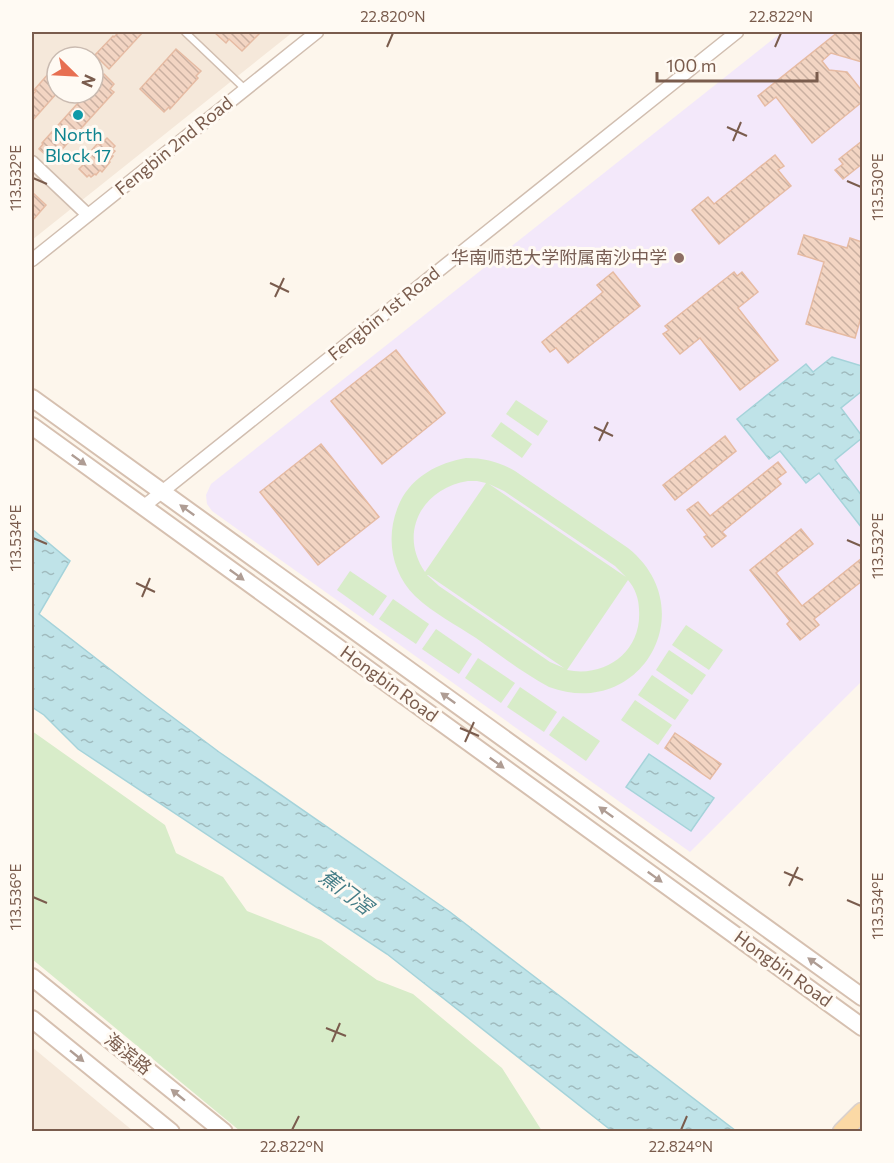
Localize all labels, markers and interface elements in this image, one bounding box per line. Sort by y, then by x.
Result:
text: 22.820°N [360,7,426,25]
text: 22.822°N [749,7,813,25]
north arrow [45,45,105,105]
scale bar [657,45,818,83]
text: 100 m [666,54,716,76]
text: N [78,72,100,91]
street label: Fengbin 2nd Road [110,91,237,199]
marker: North Block 17 [71,108,85,122]
place label: North Block 17 [45,123,111,166]
text: 113.532°E [6,145,24,211]
text: 113.530°E [868,153,886,221]
place label: 华南师范大学附属南沙中学 [451,246,667,268]
marker: 华南师范大学附属南沙中学 [672,251,686,265]
street label: Fengbin 1st Road [323,261,444,365]
one-way arrow [70,454,86,466]
text: 113.534°E [6,505,24,571]
one-way arrow [180,505,195,517]
text: 113.532°E [868,513,886,579]
one-way arrow [229,568,244,580]
street label: Hongbin Road [336,640,443,726]
one-way arrow [440,692,456,704]
one-way arrow [490,756,505,768]
one-way arrow [598,806,614,818]
text: 113.536°E [6,863,24,930]
water label: 蕉门滘 [315,864,380,921]
one-way arrow [647,871,663,883]
text: 113.534°E [868,873,886,939]
street label: Hongbin Road [730,925,837,1011]
one-way arrow [808,957,824,969]
street label: 海滨路 [101,1028,157,1079]
one-way arrow [69,1049,85,1062]
one-way arrow [170,1088,186,1101]
text: 22.822°N [260,1137,324,1155]
text: 22.824°N [649,1137,713,1155]

